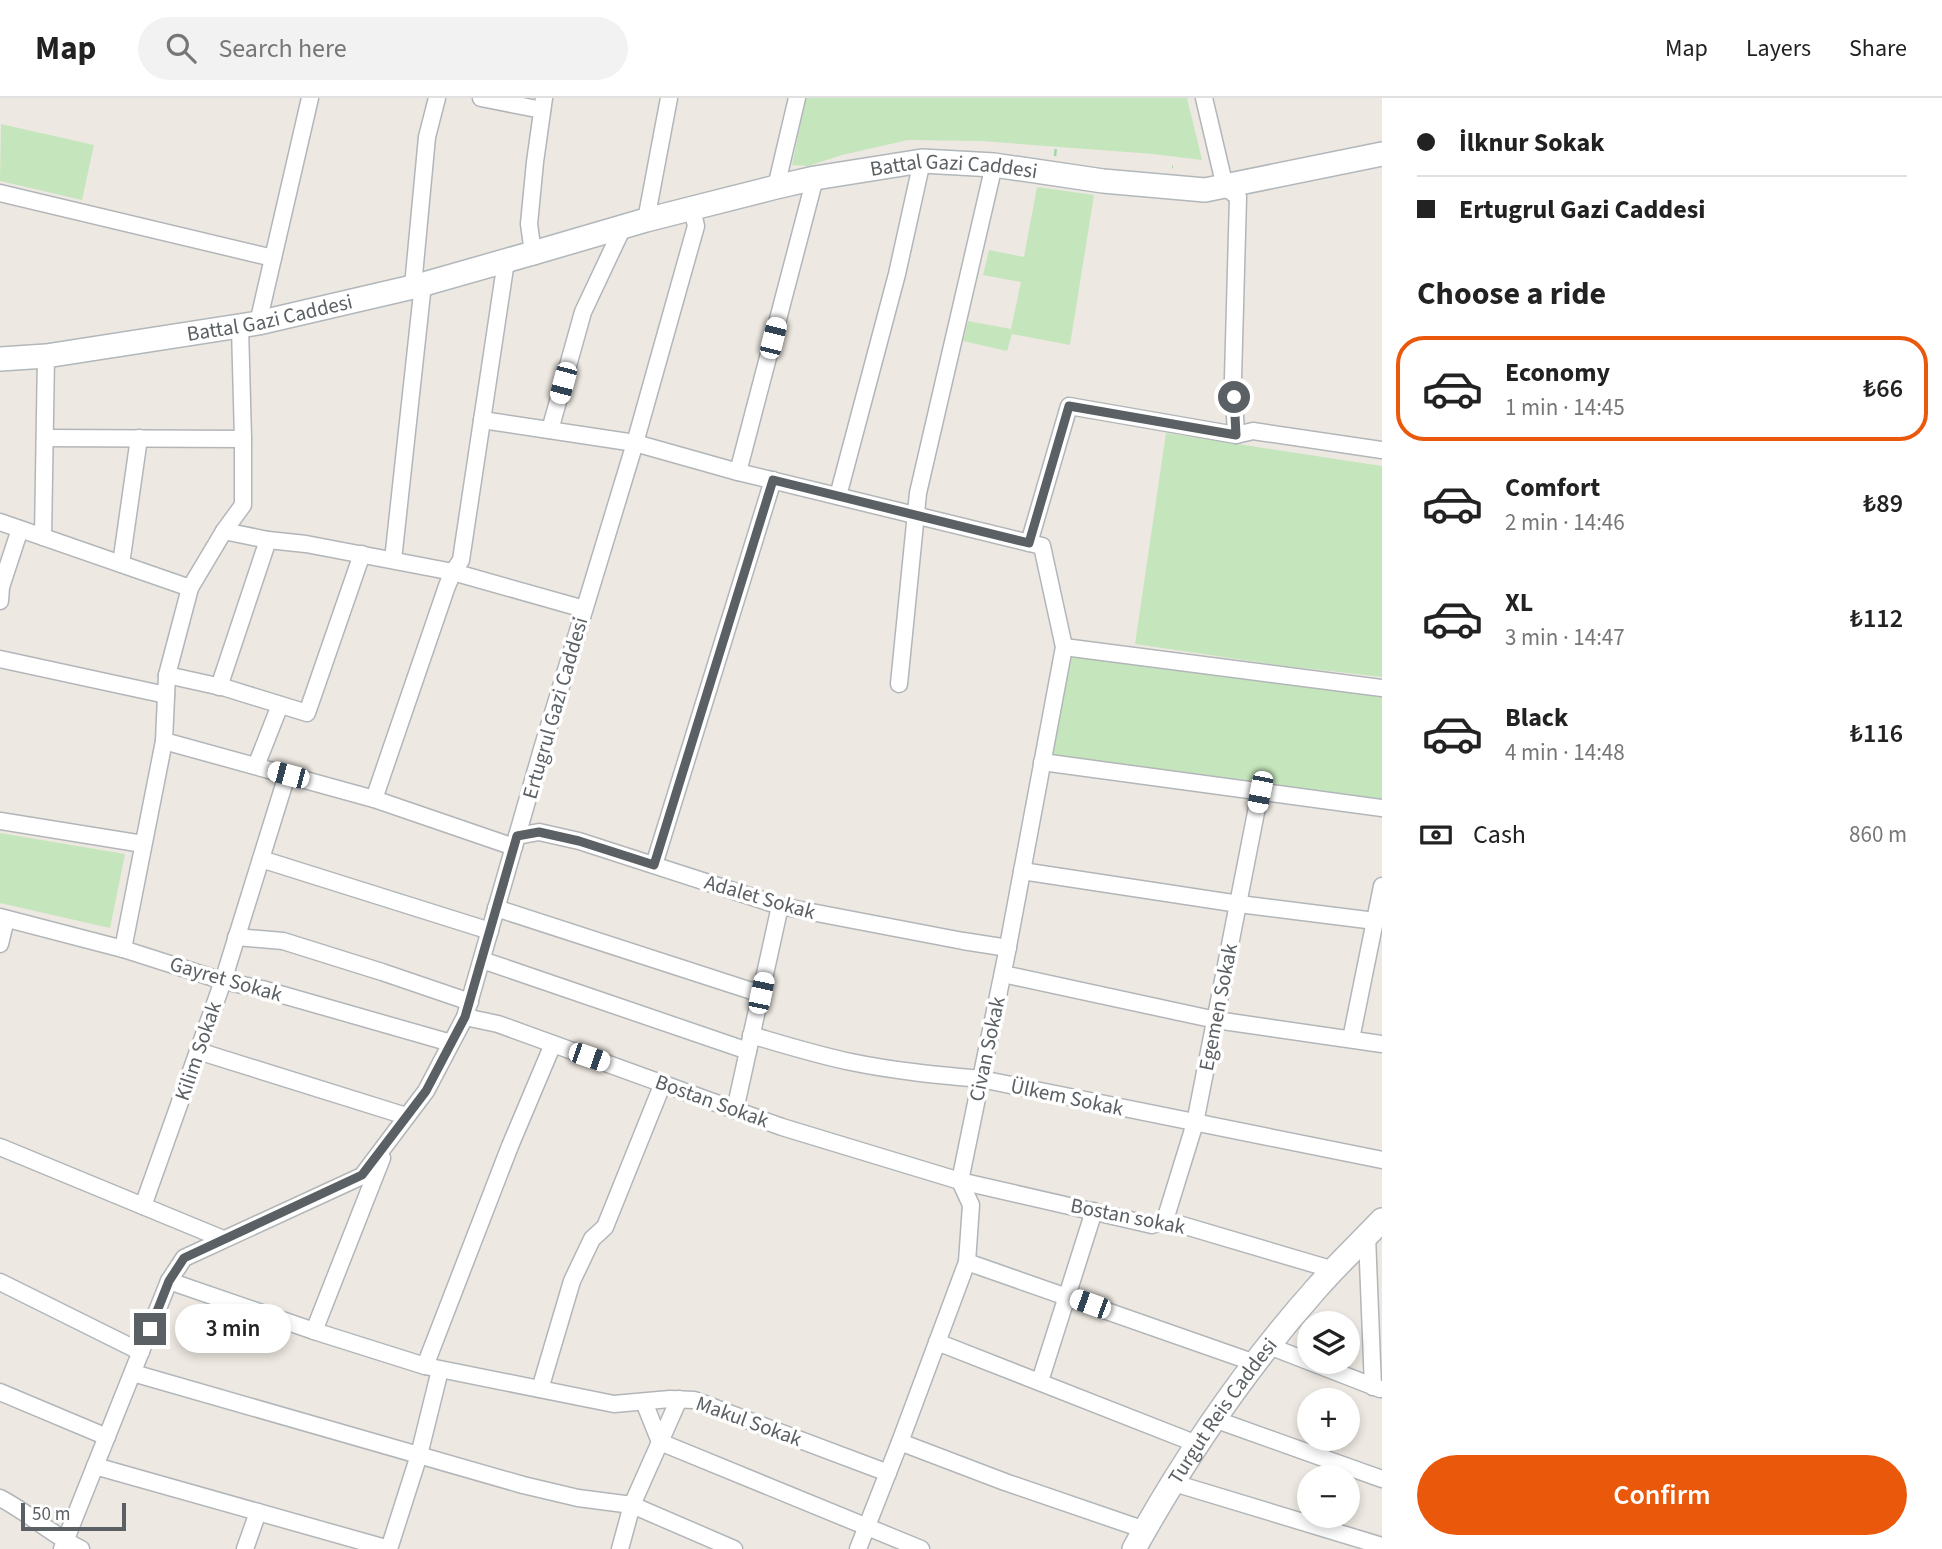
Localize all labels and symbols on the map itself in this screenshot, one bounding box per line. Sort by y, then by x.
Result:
street label: Battal Gazi Caddesi [868,146,1040,186]
street label: Battal Gazi Caddesi [185,287,355,349]
car [758,315,789,361]
car [548,360,579,406]
route start [1218,381,1250,413]
street label: Ertugrul Gazi Caddesi [515,614,595,802]
car [265,759,312,791]
car [1246,769,1275,815]
street label: Adalet Sokak [701,867,820,927]
street label: Egemen Sokak [1191,940,1245,1073]
street label: Gayret Sokak [166,949,286,1010]
car [747,970,776,1016]
street label: Civan Sokak [961,993,1013,1104]
street label: Kilim Sokak [167,997,229,1105]
car [566,1040,613,1074]
street label: Bostan Sokak [651,1067,773,1136]
street label: Ülkem Sokak [1008,1070,1127,1124]
street label: Bostan sokak [1068,1190,1189,1242]
car [1067,1287,1114,1321]
callout: 3 min [174,1304,290,1354]
route end [134,1313,166,1345]
street label: Turgut Reis Caddesi [1160,1331,1284,1490]
street label: Makul Sokak [692,1388,807,1454]
scale bar [21,1500,126,1532]

